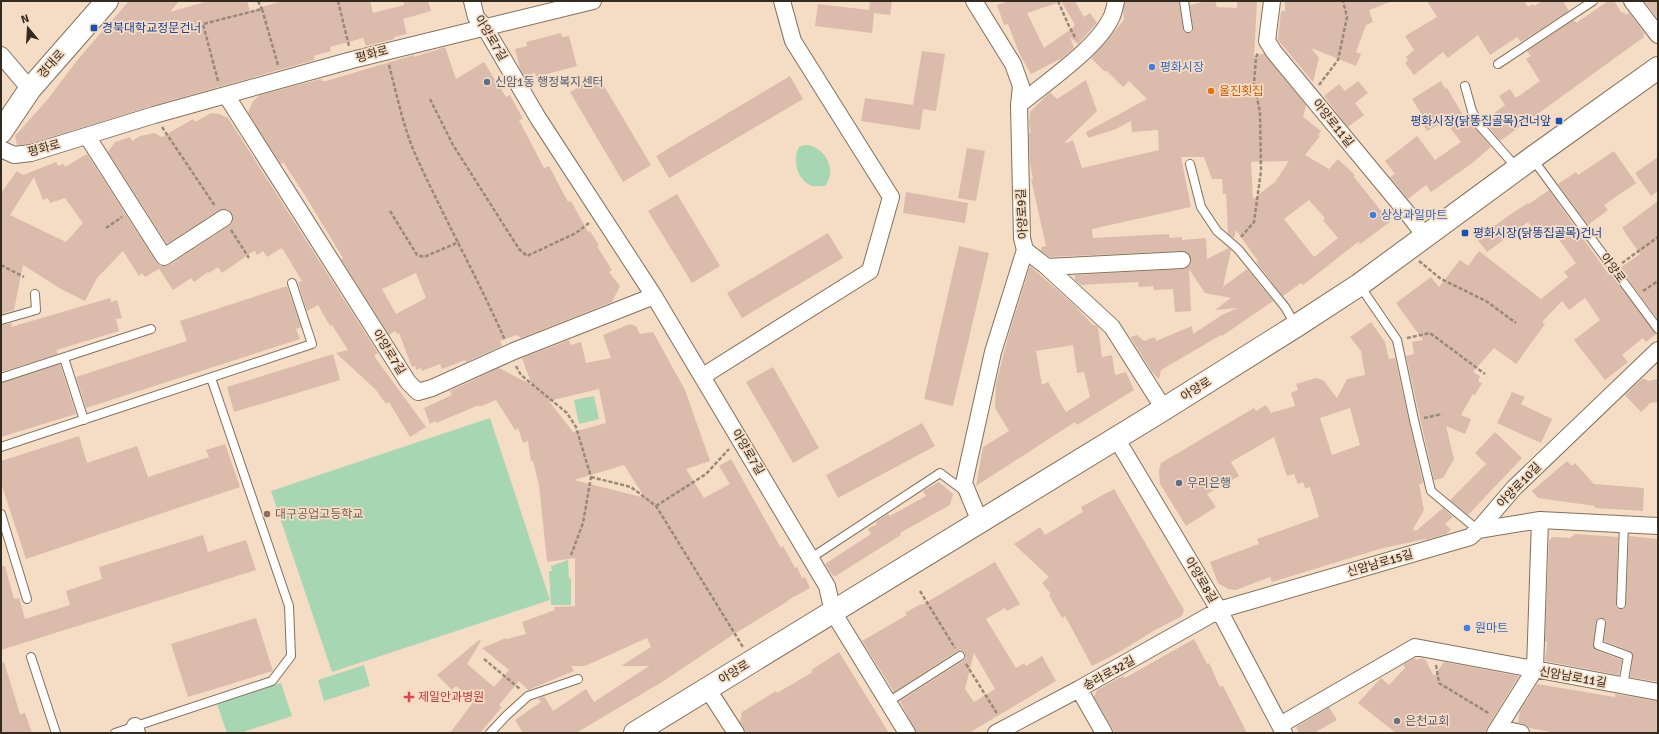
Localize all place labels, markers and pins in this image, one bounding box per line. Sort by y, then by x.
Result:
place label: 경북대학교정문건너 [102,21,201,36]
marker: 경북대학교정문건너 [89,23,99,33]
place label: 평화시장 [1160,60,1204,75]
marker: 평화시장 [1147,62,1157,72]
place label: 신암1동 행정복지센터 [495,75,603,90]
marker: 신암1동 행정복지센터 [482,77,492,87]
place label: 울진횟집 [1219,84,1263,99]
marker: 울진횟집 [1206,86,1216,96]
place label: 평화시장(닭똥집골목)건너앞 [1411,114,1551,129]
marker: 평화시장(닭똥집골목)건너앞 [1554,116,1564,126]
place label: 상상과일마트 [1381,208,1447,223]
marker: 상상과일마트 [1368,210,1378,220]
place label: 평화시장(닭똥집골목)건너 [1473,226,1602,241]
marker: 평화시장(닭똥집골목)건너 [1460,228,1470,238]
place label: 우리은행 [1187,476,1231,491]
marker: 우리은행 [1174,478,1184,488]
place label: 대구공업고등학교 [275,507,363,522]
marker: 대구공업고등학교 [262,509,272,519]
place label: 원마트 [1475,621,1508,636]
marker: 원마트 [1462,623,1472,633]
place label: 제일안과병원 [418,690,484,705]
marker: 제일안과병원 [403,691,415,703]
place label: 은천교회 [1405,714,1449,729]
marker: 은천교회 [1392,716,1402,726]

